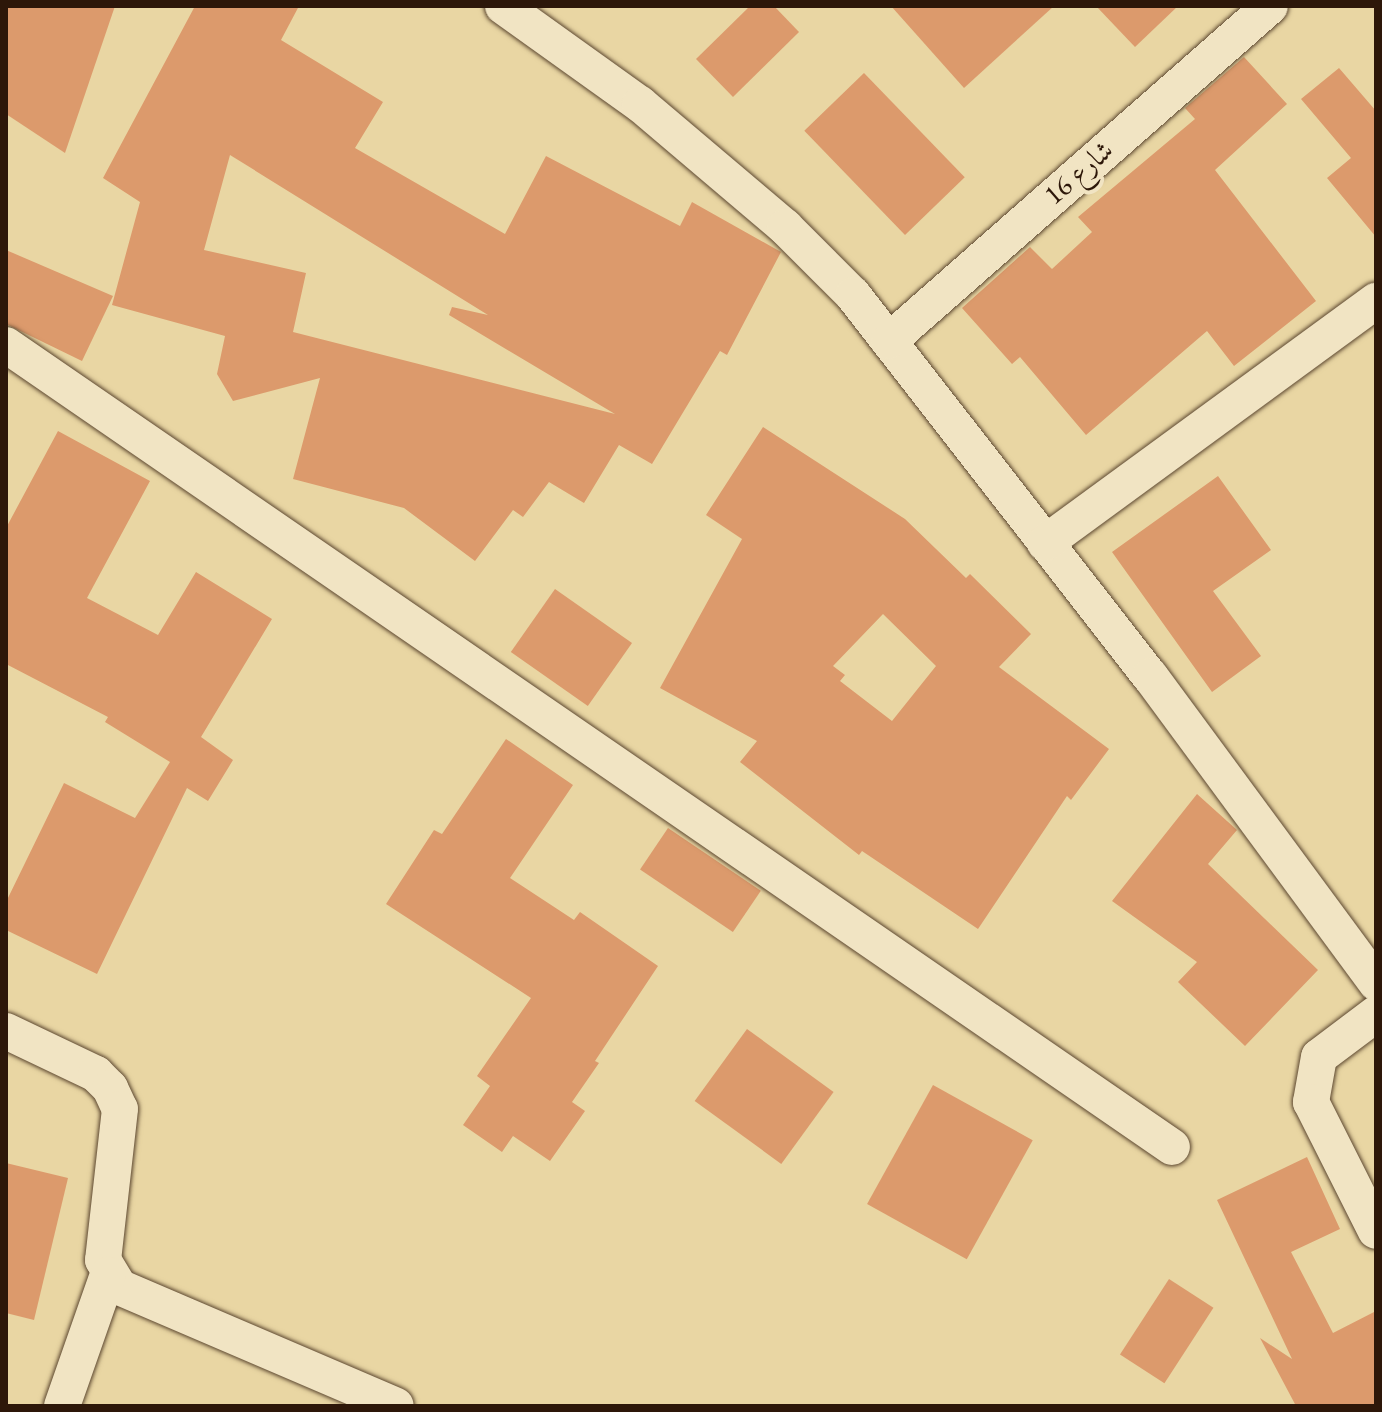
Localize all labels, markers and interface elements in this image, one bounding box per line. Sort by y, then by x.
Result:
street label: شارع 16 [1036,133,1120,211]

